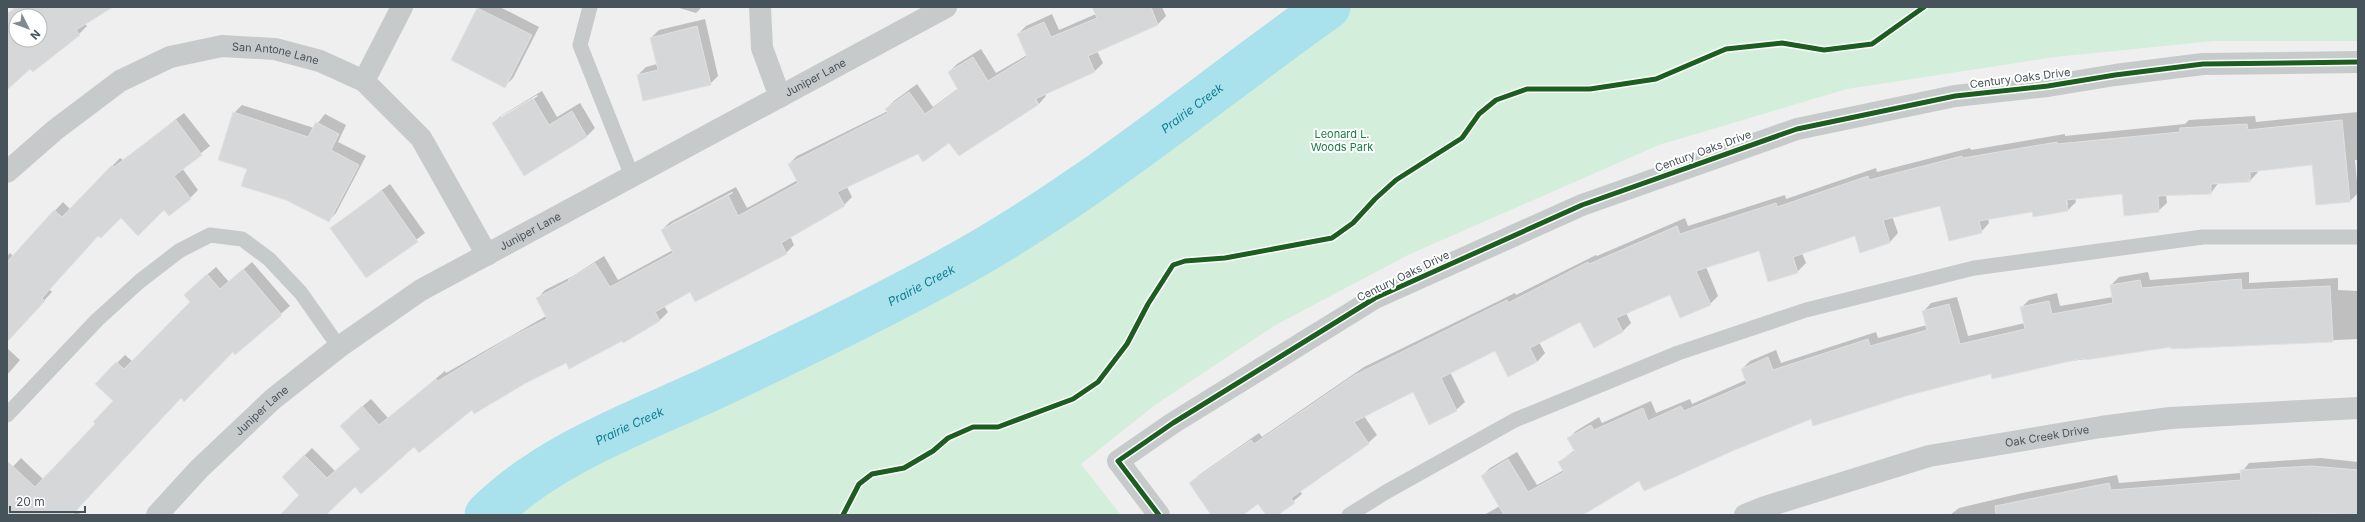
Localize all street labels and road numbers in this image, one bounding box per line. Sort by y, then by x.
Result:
street label: San Antone Lane [232,40,321,67]
street label: Juniper Lane [782,55,848,100]
street label: Century Oaks Drive [1969,65,2071,91]
street label: Century Oaks Drive [1653,127,1753,175]
street label: Juniper Lane [497,209,563,253]
street label: Century Oaks Drive [1354,247,1452,305]
street label: Juniper Lane [232,383,291,438]
street label: Oak Creek Drive [2004,422,2090,450]

